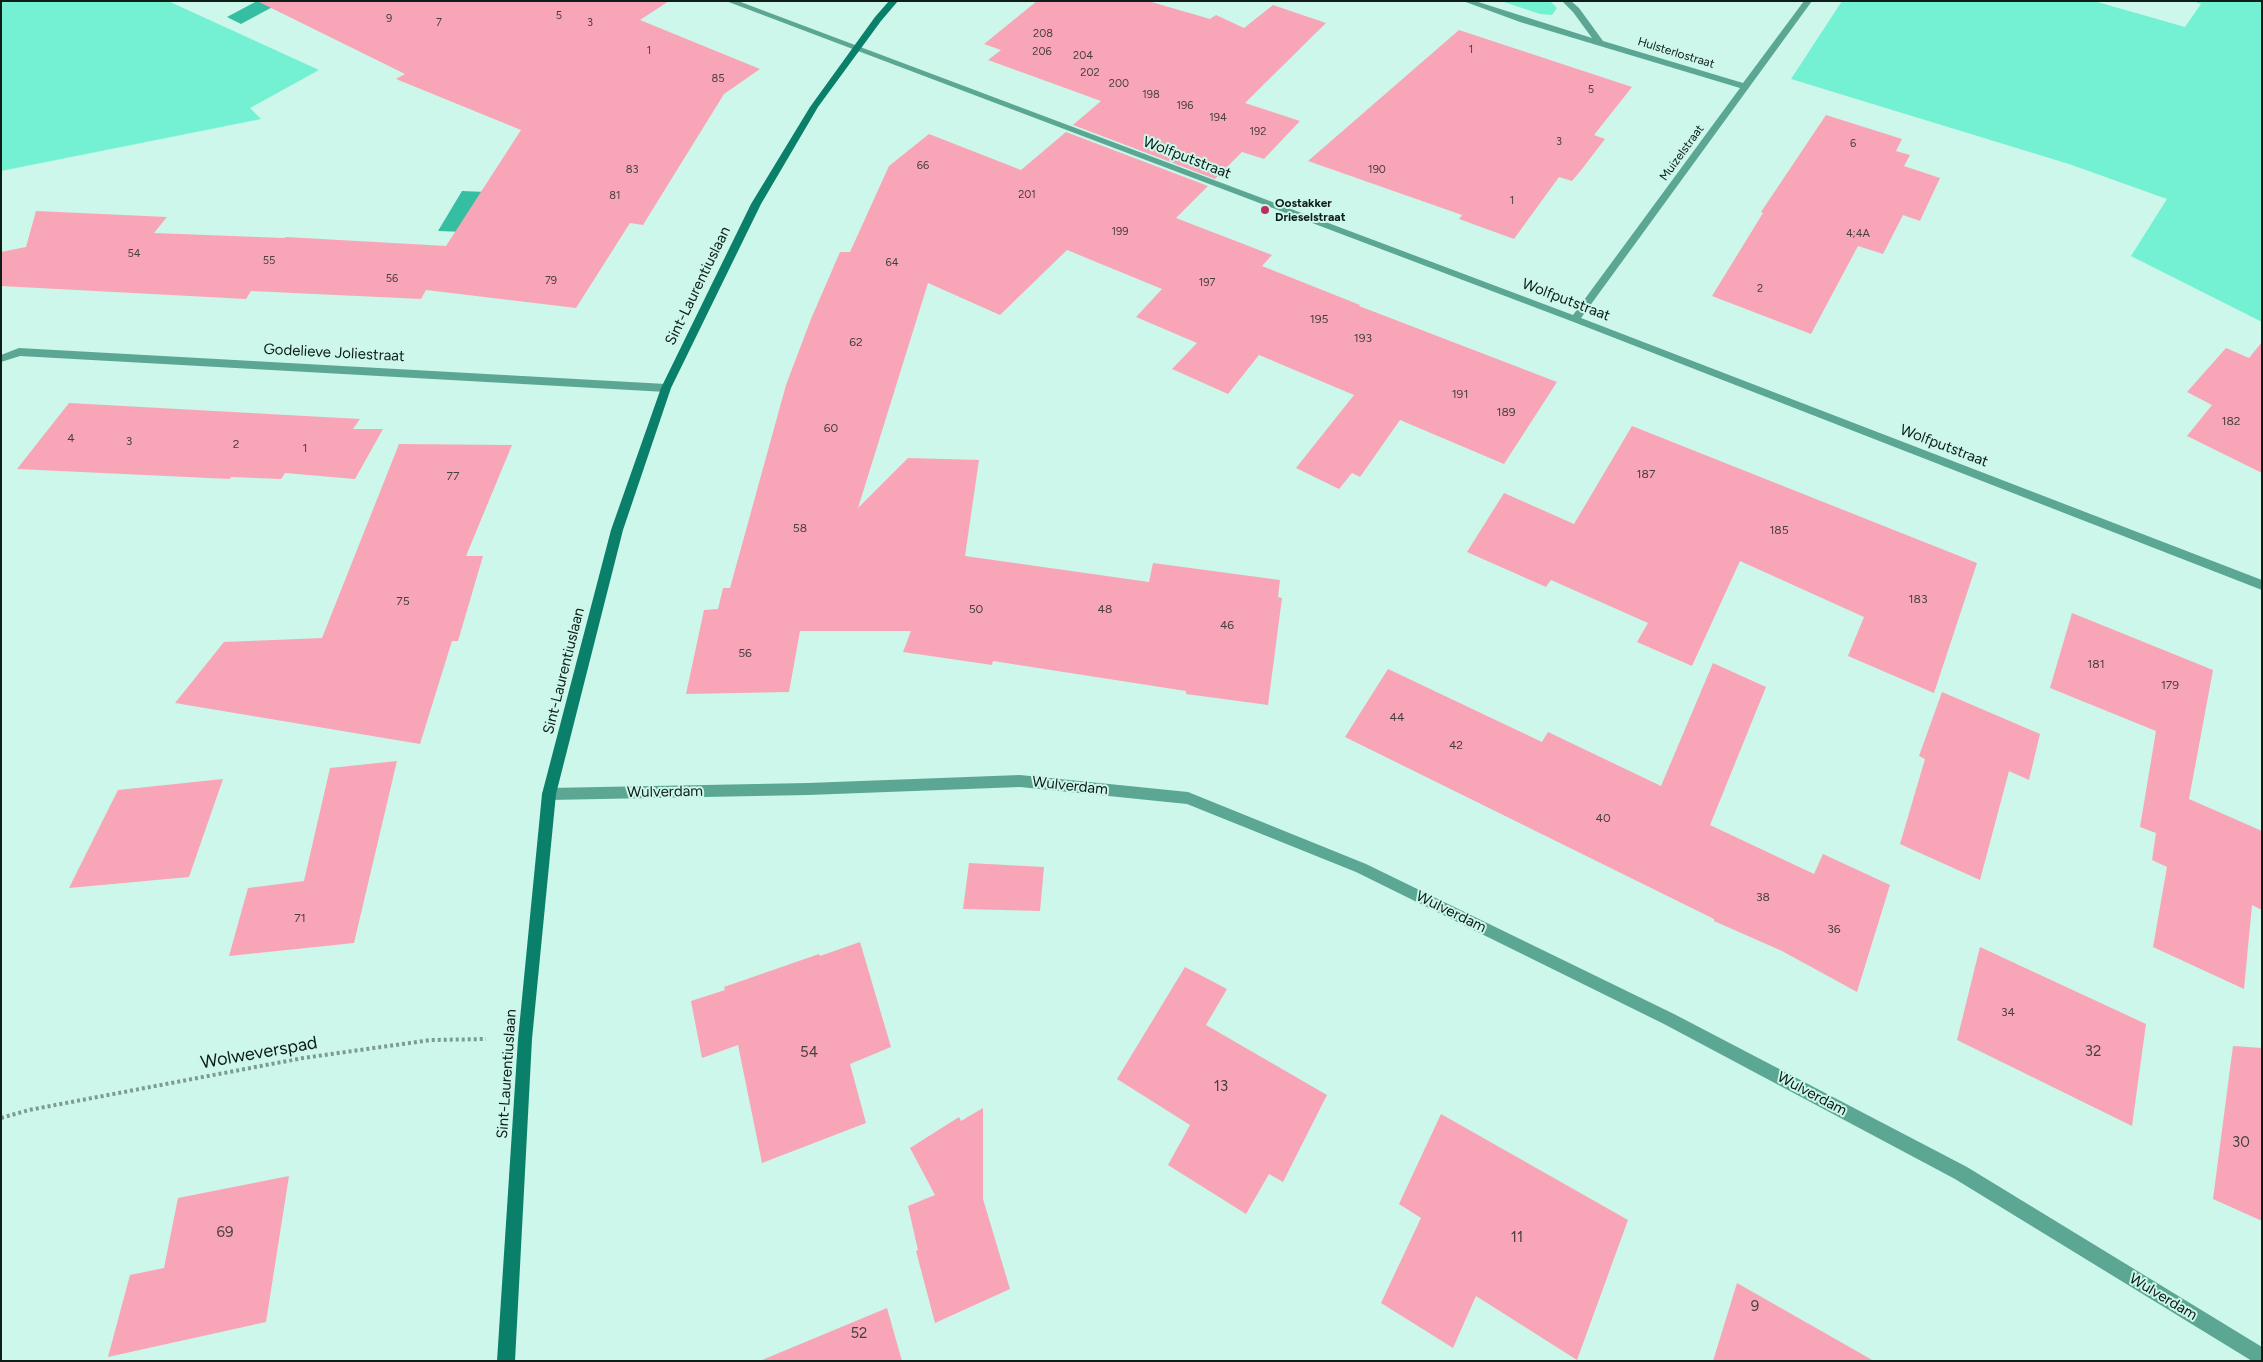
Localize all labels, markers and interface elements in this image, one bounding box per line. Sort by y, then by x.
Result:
house number: 5 [556,9,562,23]
house number: 9 [386,12,392,26]
house number: 7 [436,16,442,30]
house number: 3 [587,16,593,30]
house number: 208 [1033,27,1053,41]
street label: Hulsterlostraat [1636,34,1716,72]
house number: 1 [1469,43,1473,57]
house number: 1 [647,44,651,58]
house number: 206 [1032,45,1052,59]
house number: 204 [1073,49,1093,63]
house number: 202 [1080,66,1100,80]
house number: 85 [711,72,725,86]
house number: 200 [1109,77,1129,91]
house number: 5 [1588,83,1594,97]
house number: 198 [1142,88,1160,102]
house number: 196 [1177,99,1193,113]
house number: 194 [1209,111,1227,125]
street label: Muizelstraat [1657,122,1707,184]
house number: 192 [1250,125,1266,139]
street label: Wolfputstraat [1140,133,1234,183]
house number: 3 [1556,135,1562,149]
house number: 6 [1850,137,1856,151]
house number: 66 [917,159,929,173]
house number: 83 [626,163,638,177]
house number: 190 [1368,163,1386,177]
house number: 201 [1018,188,1036,202]
house number: 81 [609,189,621,203]
house number: 1 [1510,194,1514,208]
place label: Oostakker Drieselstraat [1275,196,1346,224]
marker: Oostakker Drieselstraat [1259,204,1271,216]
street label: Sint-Laurentiuslaan [661,224,735,348]
house number: 199 [1112,225,1128,239]
house number: 4;4A [1846,227,1870,241]
house number: 54 [127,247,141,261]
house number: 55 [263,254,275,268]
house number: 64 [885,256,899,270]
house number: 56 [386,272,398,286]
house number: 79 [545,274,557,288]
street label: Wolfputstraat [1519,275,1613,325]
house number: 197 [1199,276,1215,290]
house number: 2 [1757,282,1763,296]
house number: 195 [1310,312,1328,326]
house number: 193 [1354,331,1372,345]
house number: 62 [849,335,863,349]
street label: Godelieve Joliestraat [263,340,405,366]
house number: 191 [1452,387,1468,401]
house number: 189 [1496,405,1516,419]
house number: 182 [2221,414,2241,428]
house number: 60 [824,421,838,435]
street label: Wolfputstraat [1897,421,1991,471]
house number: 4 [67,431,75,445]
house number: 3 [126,434,132,448]
house number: 2 [233,437,239,451]
house number: 1 [303,441,307,455]
house number: 187 [1637,467,1655,481]
house number: 77 [447,469,459,483]
house number: 58 [793,521,807,535]
house number: 185 [1769,523,1789,537]
house number: 183 [1909,592,1927,606]
house number: 75 [396,594,410,608]
house number: 50 [969,602,983,616]
house number: 48 [1098,602,1112,616]
street label: Sint-Laurentiuslaan [540,606,588,736]
house number: 46 [1220,618,1234,632]
house number: 56 [738,646,752,660]
house number: 181 [2087,657,2105,671]
house number: 179 [2161,678,2179,692]
house number: 44 [1390,710,1404,724]
house number: 42 [1449,738,1463,752]
street label: Wulverdam [1031,773,1109,799]
street label: Wulverdam [627,782,703,802]
house number: 40 [1595,811,1611,825]
street label: Wulverdam [1413,887,1489,937]
house number: 38 [1756,890,1770,904]
house number: 71 [294,911,306,925]
house number: 36 [1827,922,1841,936]
house number: 34 [2001,1005,2015,1019]
street label: Sint-Laurentiuslaan [493,1009,521,1139]
street label: Wolweverspad [199,1032,319,1074]
house number: 32 [2085,1043,2101,1061]
house number: 54 [800,1044,818,1062]
street label: Wulverdam [1774,1068,1850,1120]
house number: 13 [1214,1078,1228,1096]
house number: 30 [2232,1134,2250,1152]
house number: 69 [217,1224,233,1242]
house number: 11 [1511,1229,1523,1247]
street label: Wulverdam [2126,1270,2200,1324]
house number: 9 [1751,1298,1759,1316]
house number: 52 [850,1325,868,1343]

